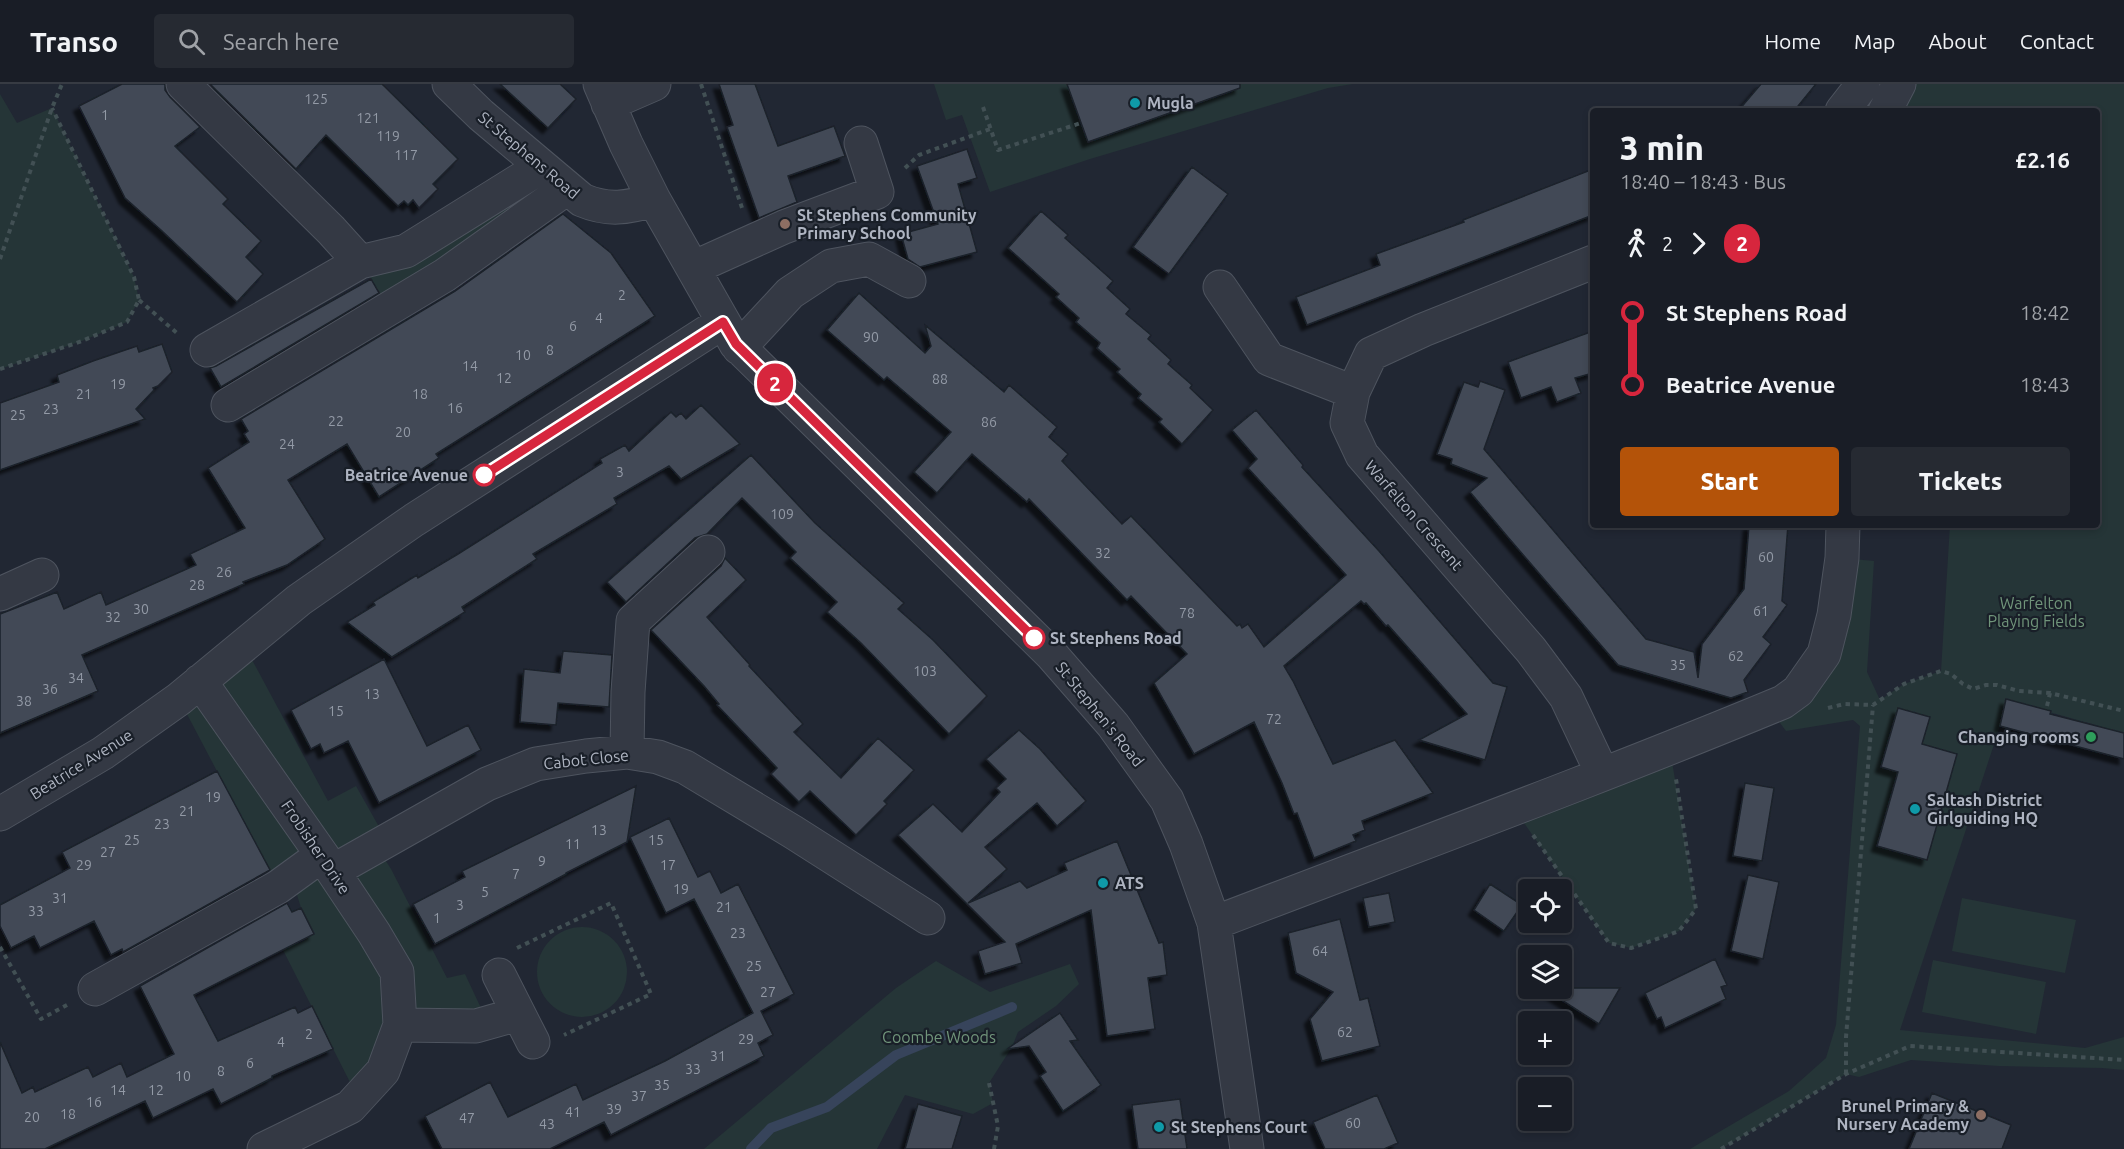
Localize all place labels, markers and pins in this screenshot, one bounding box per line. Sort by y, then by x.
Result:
place label: Mugla [1147,94,1194,112]
marker: Mugla [1128,96,1142,110]
place label: St Stephens Community Primary School [797,206,977,242]
marker: St Stephens Community Primary School [778,217,792,231]
marker: Beatrice Avenue [473,464,495,486]
place label: Beatrice Avenue [345,466,468,484]
marker: St Stephens Road [1023,627,1045,649]
place label: St Stephens Road [1050,629,1182,647]
place label: Changing rooms [1958,728,2079,746]
marker: Changing rooms [2084,730,2098,744]
place label: Saltash District Girlguiding HQ [1927,791,2042,827]
marker: Saltash District Girlguiding HQ [1908,802,1922,816]
place label: ATS [1115,874,1144,892]
marker: ATS [1096,876,1110,890]
place label: Brunel Primary & Nursery Academy [1837,1097,1969,1133]
marker: Brunel Primary & Nursery Academy [1974,1108,1988,1122]
place label: St Stephens Court [1171,1118,1307,1136]
marker: St Stephens Court [1152,1120,1166,1134]

